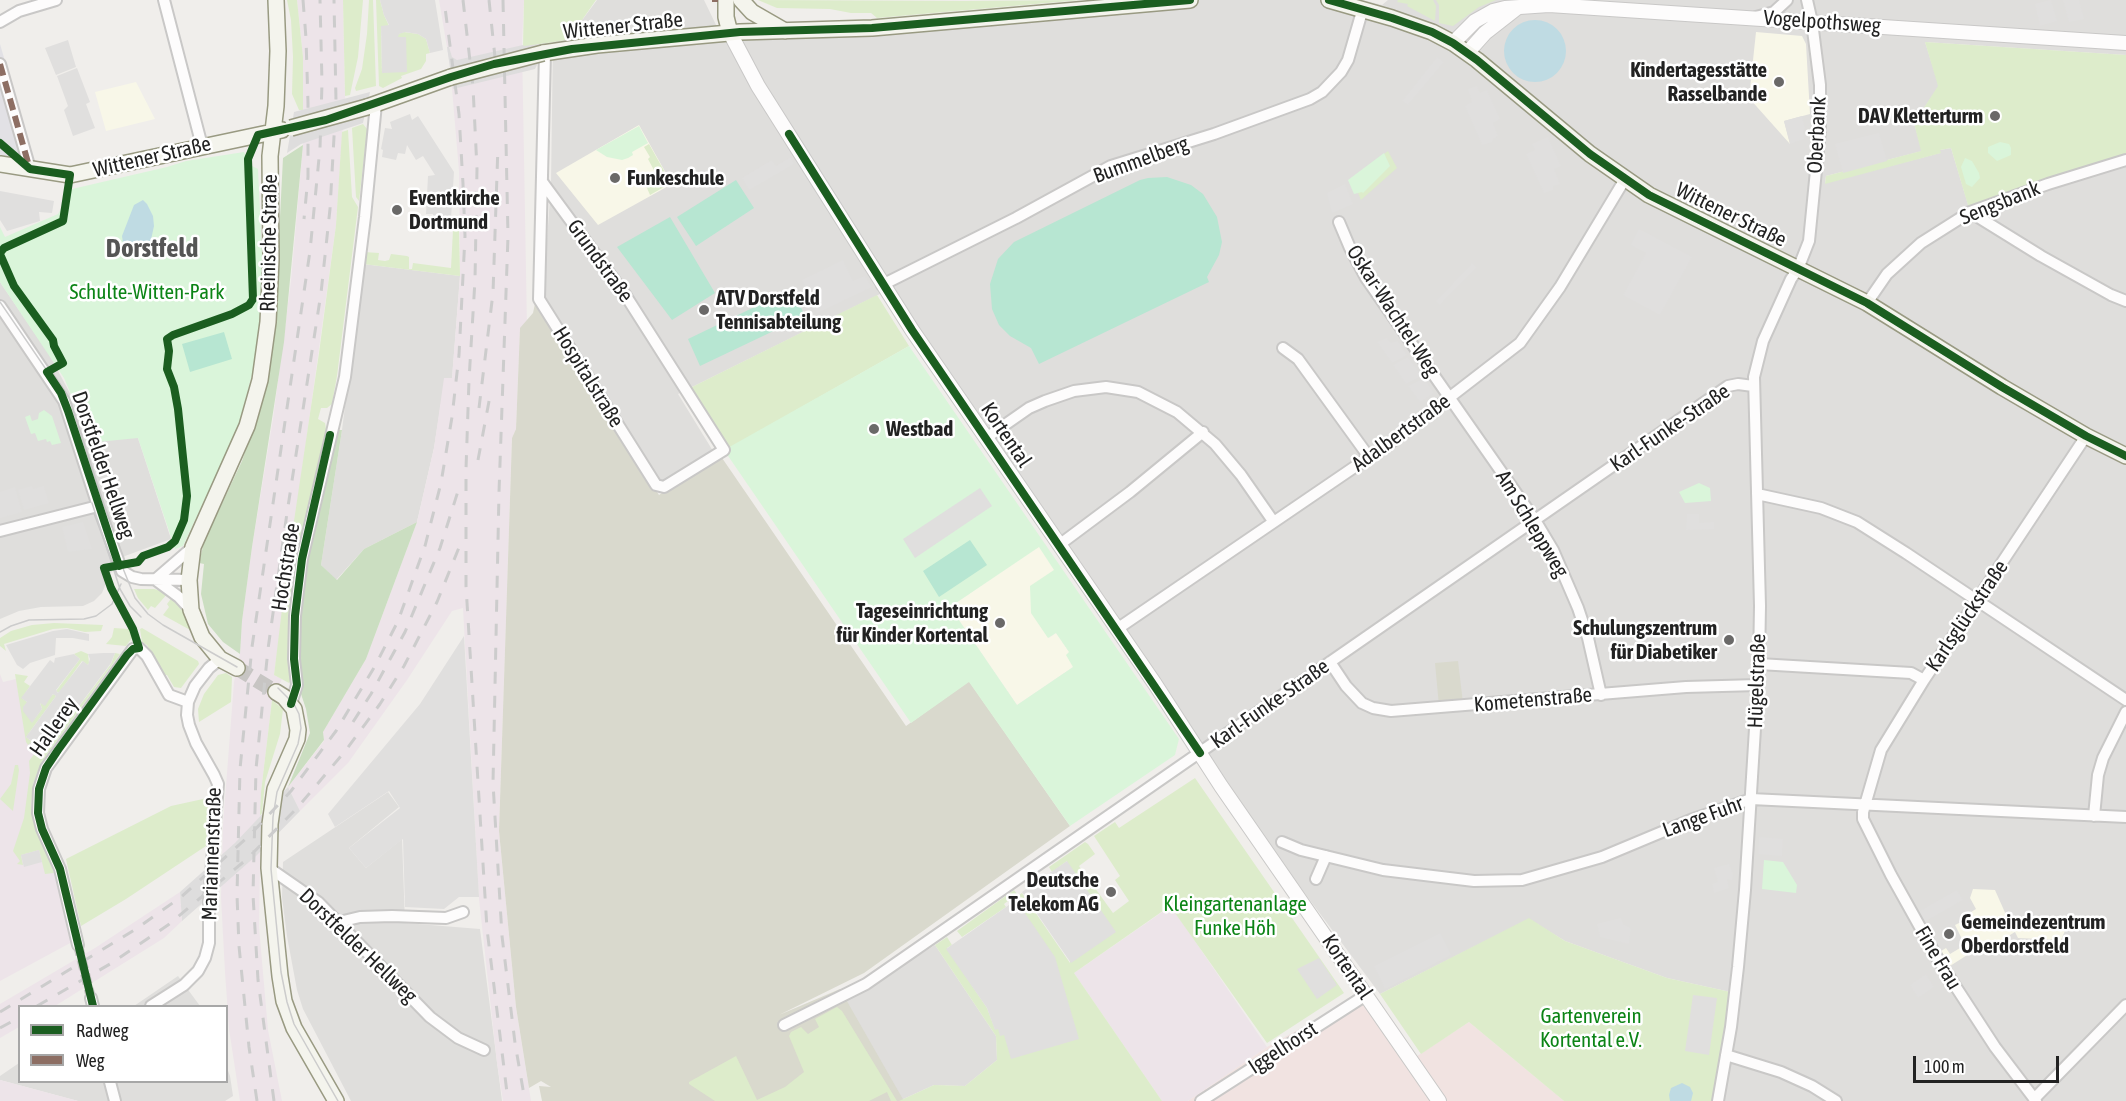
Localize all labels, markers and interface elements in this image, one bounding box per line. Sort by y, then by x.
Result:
street label: Vogelpothsweg [1762,5,1882,39]
street label: Wittener Straße [562,7,684,45]
place label: Kindertagesstätte Rasselbande [1630,57,1767,107]
marker: Kindertagesstätte Rasselbande [1772,75,1786,89]
street label: Oberbank [1802,96,1832,174]
place label: DAV Kletterturm [1858,103,1983,129]
marker: DAV Kletterturm [1988,109,2002,123]
street label: Wittener Straße [91,131,213,183]
street label: Bummelberg [1090,131,1192,189]
place label: Funkeschule [627,165,724,191]
marker: Funkeschule [608,171,622,185]
street label: Rheinische Straße [255,174,283,312]
street label: Sengsbank [1956,176,2044,230]
street label: Wittener Straße [1672,177,1790,253]
place label: Eventkirche Dortmund [409,185,500,235]
marker: Eventkirche Dortmund [390,203,404,217]
street label: Grundstraße [562,215,638,307]
district label: Dorstfeld [106,232,198,264]
street label: Oskar-Wachtel-Weg [1341,240,1445,382]
park label: Schulte-Witten-Park [69,279,225,305]
place label: ATV Dorstfeld Tennisabteilung [716,285,841,335]
marker: ATV Dorstfeld Tennisabteilung [697,303,711,317]
street label: Hospitalstraße [547,322,629,432]
street label: Karl-Funke-Straße [1605,379,1735,477]
street label: Dorstfelder Hellweg [66,388,140,542]
street label: Adalbertstraße [1347,389,1455,477]
street label: Kortental [975,398,1037,472]
place label: Westbad [886,416,953,442]
marker: Westbad [867,422,881,436]
street label: Am Schleppweg [1490,466,1574,582]
street label: Hochstraße [267,521,305,613]
street label: Karlsglückstraße [1920,555,2014,677]
place label: Tageseinrichtung für Kinder Kortental [836,598,988,648]
place label: Schulungszentrum für Diabetiker [1573,615,1717,665]
marker: Tageseinrichtung für Kinder Kortental [993,616,1007,630]
marker: Schulungszentrum für Diabetiker [1722,633,1736,647]
street label: Hügelstraße [1743,633,1771,729]
street label: Karl-Funke-Straße [1206,654,1334,754]
street label: Kometenstraße [1473,682,1593,718]
street label: Hallerey [25,692,83,762]
street label: Mariannenstraße [197,787,227,921]
street label: Lange Fuhr [1659,791,1747,843]
place label: Deutsche Telekom AG [1009,867,1099,917]
street label: Dorstfelder Hellweg [294,883,422,1009]
marker: Deutsche Telekom AG [1104,885,1118,899]
park label: Kleingartenanlage Funke Höh [1163,891,1307,941]
place label: Gemeindezentrum Oberdorstfeld [1961,909,2105,959]
street label: Fine Frau [1909,922,1967,994]
marker: Gemeindezentrum Oberdorstfeld [1942,927,1956,941]
street label: Kortental [1316,930,1378,1004]
park label: Gartenverein Kortental e.V. [1540,1003,1642,1053]
legend [18,1005,228,1083]
street label: Iggelhorst [1244,1016,1322,1080]
text: Radweg [76,1020,128,1041]
scale bar [1916,1044,2062,1082]
text: Weg [76,1050,104,1071]
text: 100 m [1924,1056,1965,1077]

